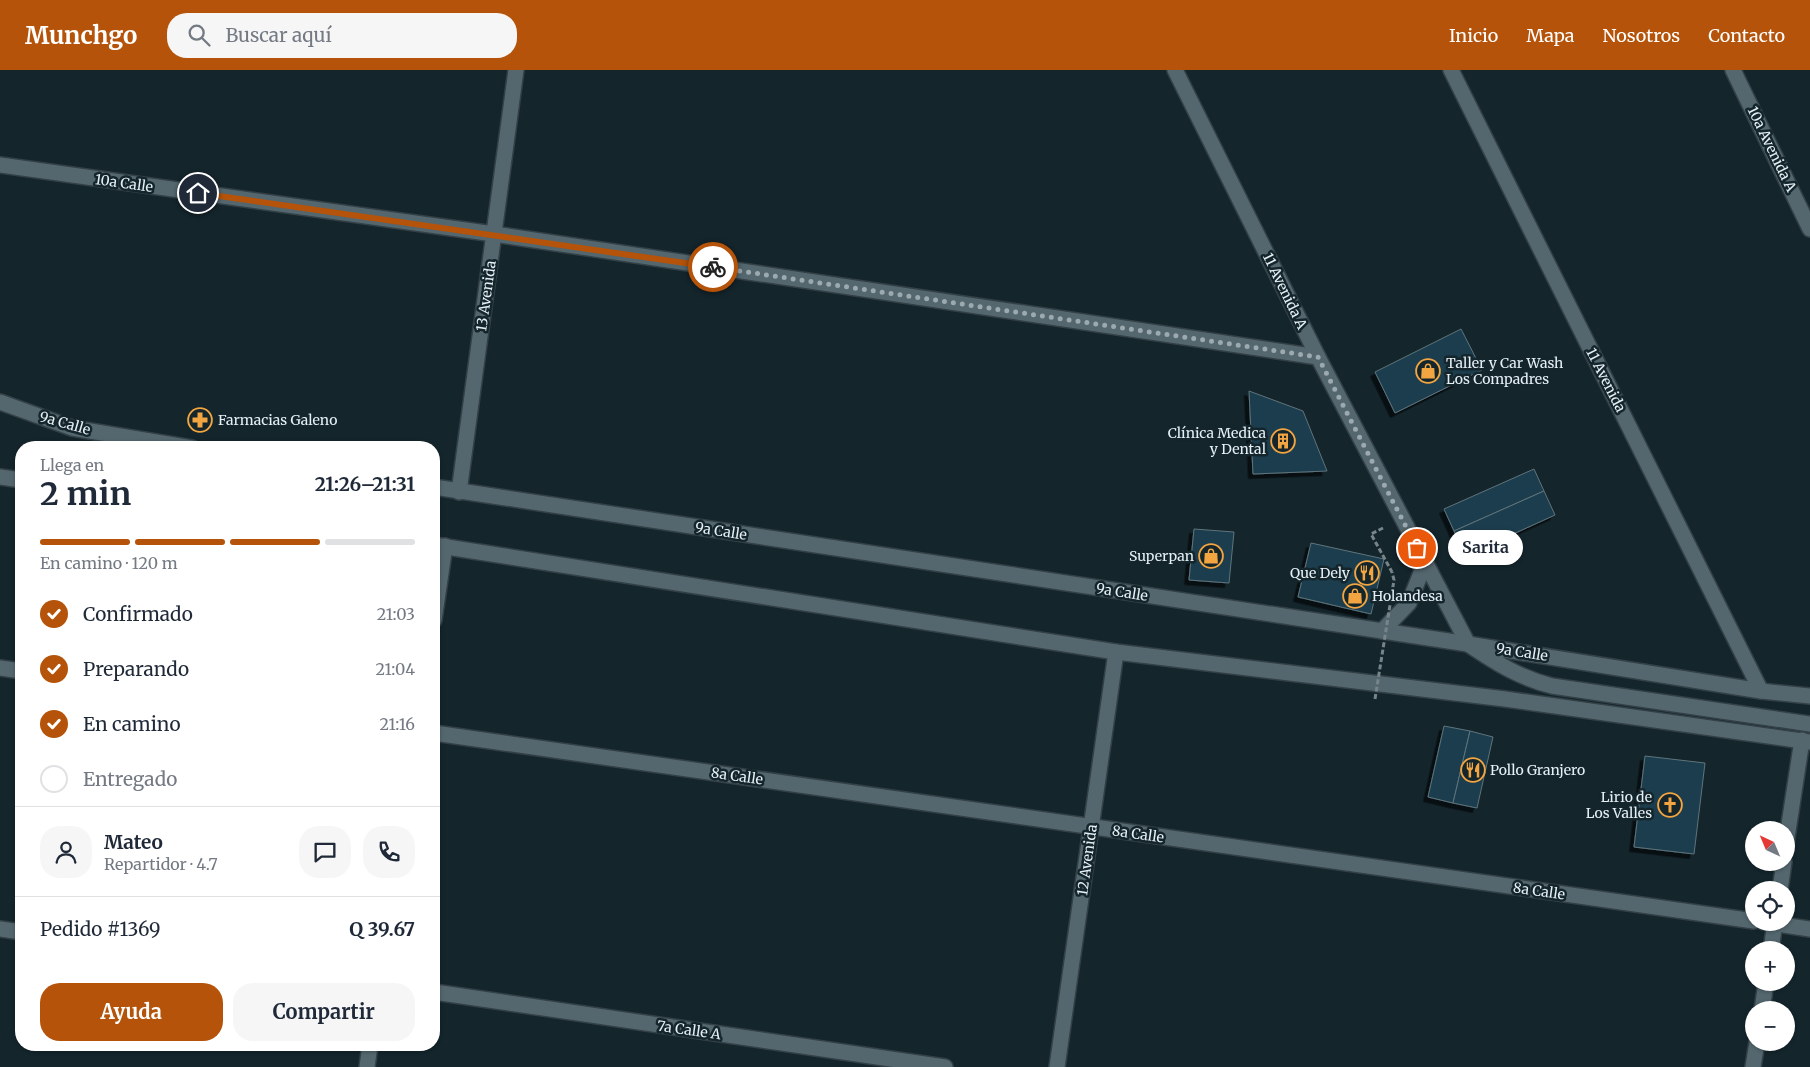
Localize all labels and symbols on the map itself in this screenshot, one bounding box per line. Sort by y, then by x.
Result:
street label: 10a Avenida A [1744,103,1800,195]
street label: 10a Calle [94,170,154,196]
pin [177,172,219,214]
courier [688,242,738,292]
street label: 11 Avenida A [1259,250,1311,332]
street label: 13 Avenida [472,259,500,333]
street label: 11 Avenida [1582,345,1630,415]
place label: Taller y Car Wash Los Compadres [1446,354,1563,388]
shop icon: Taller y Car Wash Los Compadres [1415,358,1441,384]
street label: 9a Calle [37,407,93,439]
pharmacy icon: Farmacias Galeno [187,407,213,433]
place label: Farmacias Galeno [218,411,337,429]
place label: Clínica Medica y Dental [1168,424,1267,458]
building icon: Clínica Medica y Dental [1270,428,1296,454]
street label: 9a Calle [694,518,748,544]
pin [1396,527,1438,569]
callout: Sarita [1447,530,1522,566]
shop icon: Superpan [1198,543,1224,569]
place label: Superpan [1129,547,1194,565]
restaurant icon: Que Dely [1354,560,1380,586]
place label: Que Dely [1290,564,1351,582]
street label: 9a Calle [1095,579,1149,605]
shop icon: Holandesa [1342,583,1368,609]
place label: Holandesa [1372,587,1443,605]
street label: 9a Calle [1495,639,1549,665]
restaurant icon: Pollo Granjero [1460,757,1486,783]
place label: Pollo Granjero [1490,761,1585,779]
street label: 8a Calle [710,763,764,789]
place label: Lirio de Los Valles [1586,788,1652,822]
church icon: Lirio de Los Valles [1657,792,1683,818]
street label: 8a Calle [1111,821,1165,847]
north arrow [1745,821,1795,871]
street label: 12 Avenida [1073,823,1101,897]
street label: 8a Calle [1512,878,1566,904]
street label: 7a Calle A [656,1017,722,1043]

